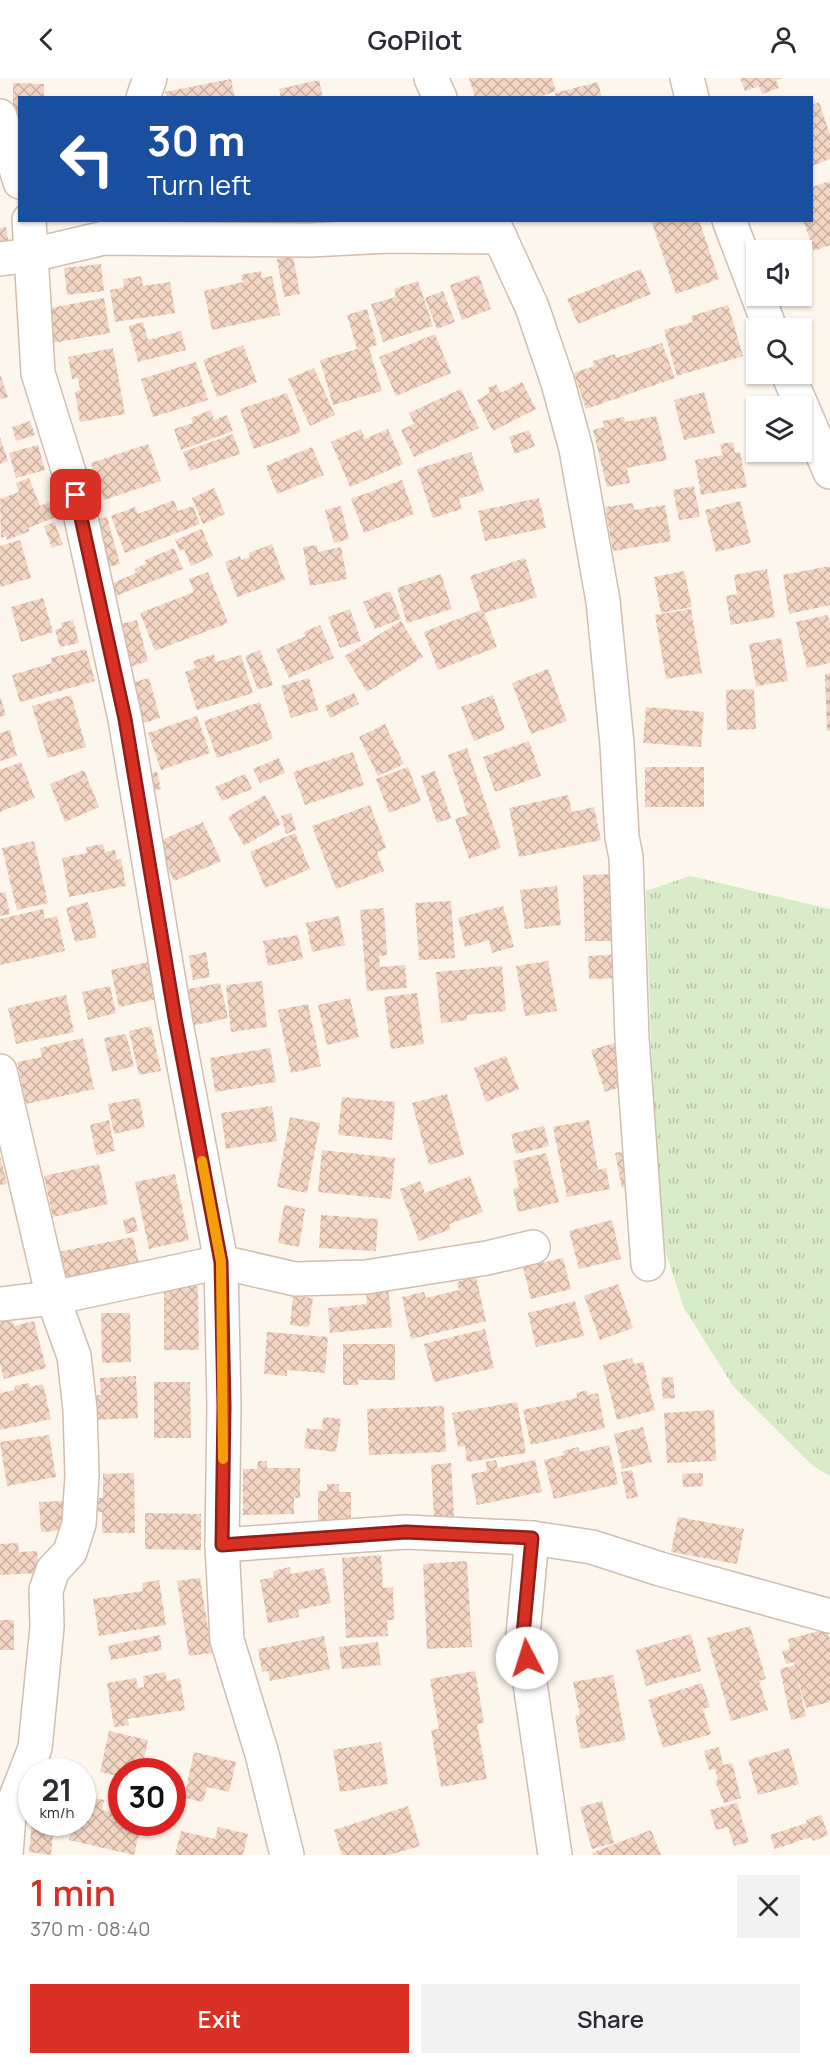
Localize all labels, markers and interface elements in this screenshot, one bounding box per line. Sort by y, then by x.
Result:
text: GoPilot [367,21,463,58]
icon: back [30,23,63,56]
icon: person [767,23,800,56]
text: 30 m [147,111,245,169]
icon: left [48,120,126,198]
text: Turn left [147,166,251,203]
map controls [746,240,812,462]
button: sound [746,240,812,306]
button: search [746,318,812,384]
button: layers [746,396,812,462]
pin [50,469,101,520]
icon: arrive [59,478,92,511]
position arrow [495,1626,559,1690]
speed limit sign: 30 [108,1758,186,1836]
text: 21 [41,1769,73,1810]
text: km/h [40,1802,74,1823]
text: 1 min [30,1868,116,1917]
button: close [737,1875,800,1938]
text: 370 m · 08:40 [30,1915,151,1942]
button: Exit [30,1984,409,2053]
button: Share [421,1984,800,2053]

